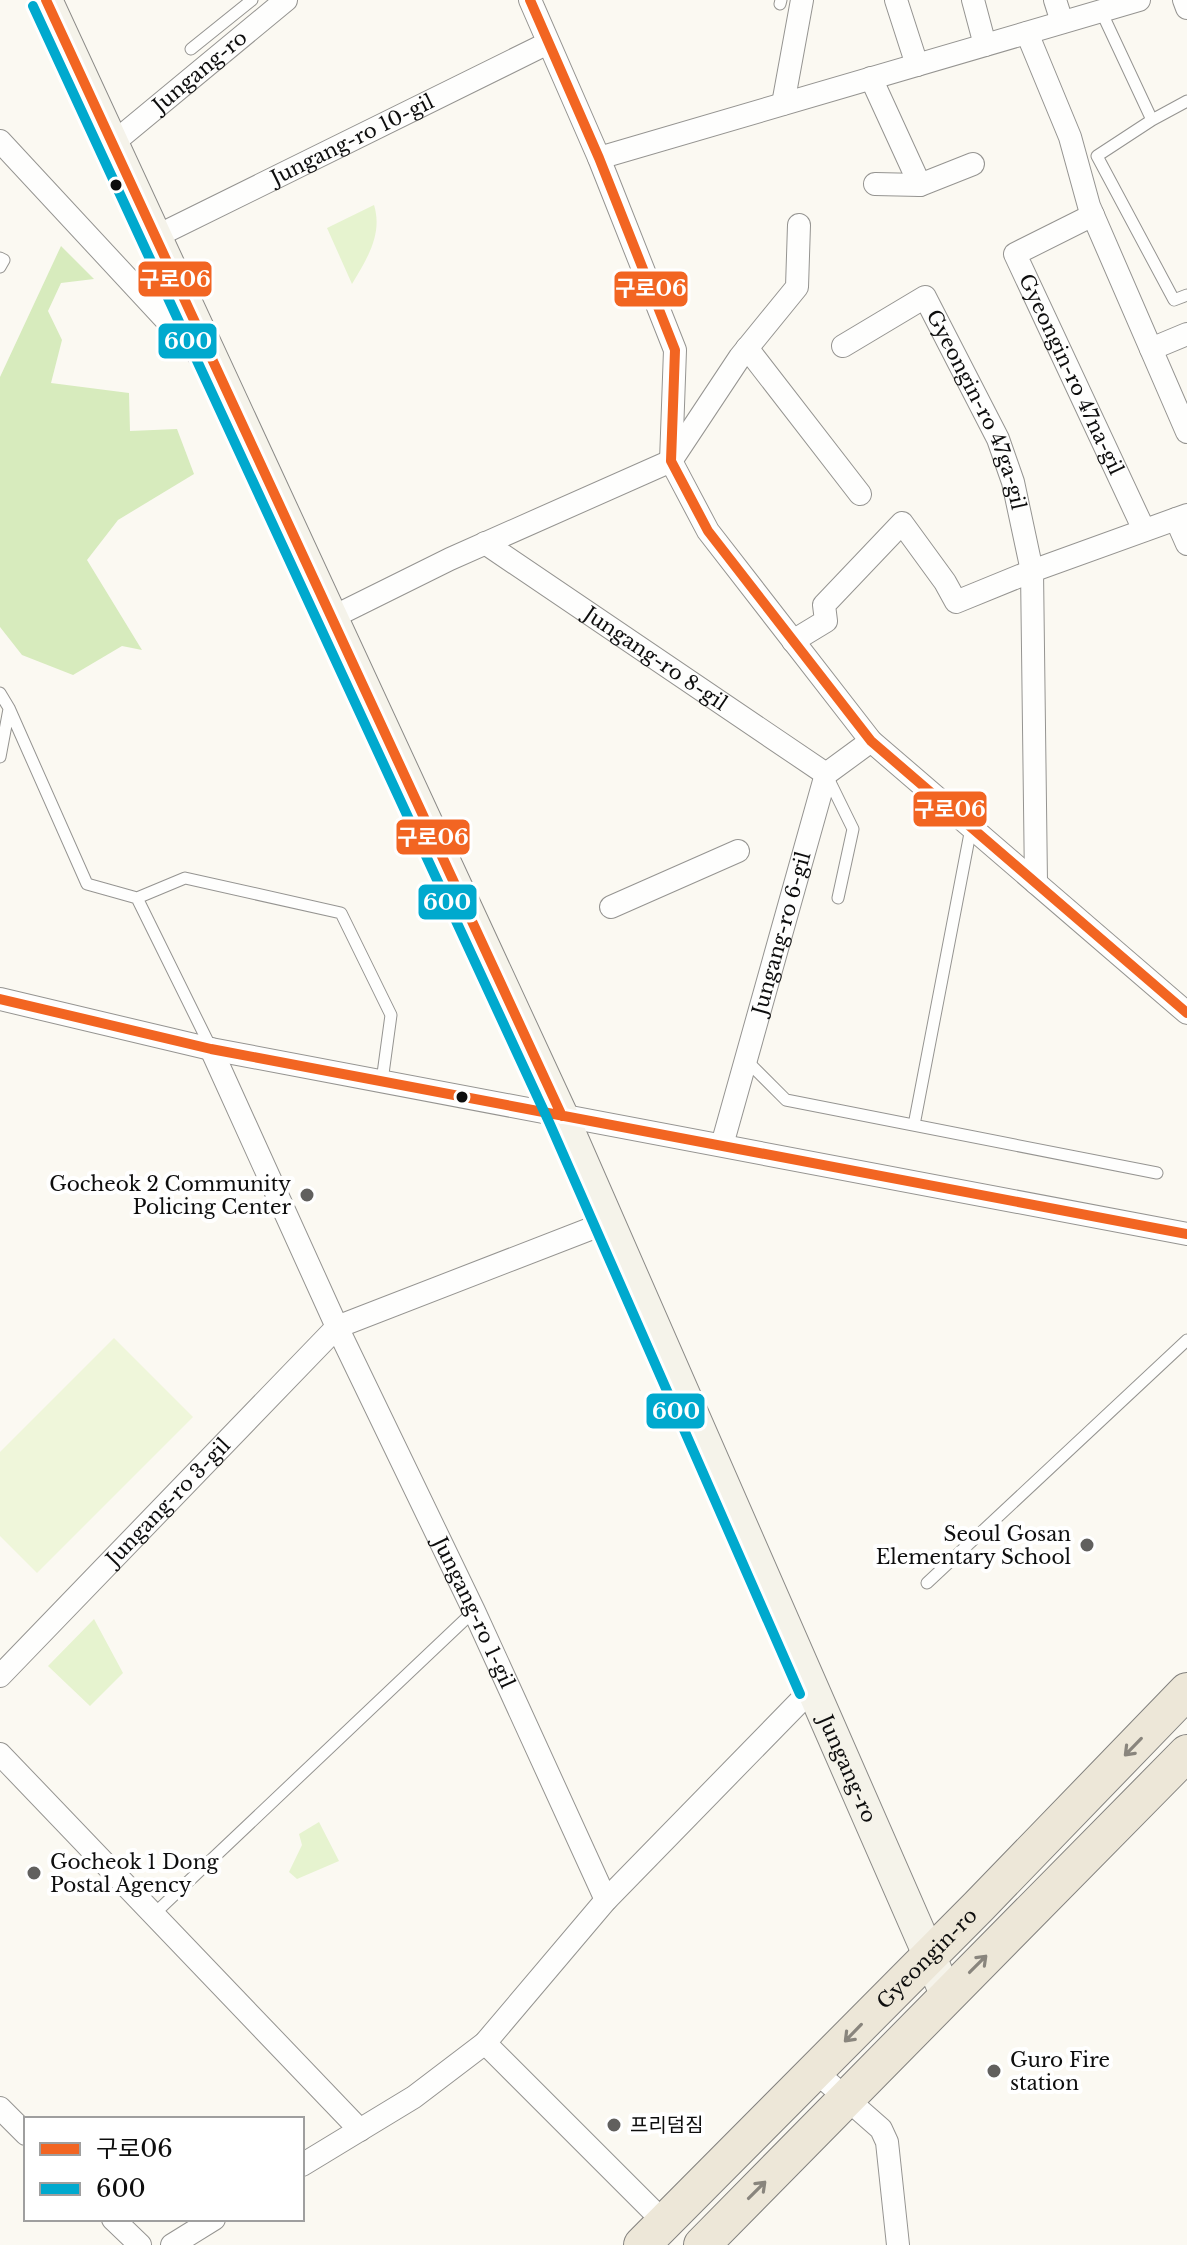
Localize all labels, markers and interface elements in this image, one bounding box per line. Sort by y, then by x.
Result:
street label: Jungang-ro [145,25,252,119]
street label: Jungang-ro 10-gil [264,89,438,191]
unlabelled marker [108,177,124,193]
line badge: 구로06 [137,260,213,298]
text: 구로06 [139,266,211,293]
line badge: 구로06 [613,270,689,308]
street label: Gyeongin-ro 47na-gil [1014,270,1128,479]
text: 구로06 [615,275,687,302]
street label: Gyeongin-ro 47ga-gil [922,306,1031,512]
line badge: 600 [157,322,218,360]
text: 600 [164,328,212,355]
street label: Jungang-ro 8-gil [577,600,732,715]
line badge: 구로06 [912,790,988,828]
text: 구로06 [914,796,986,823]
line badge: 구로06 [395,818,471,856]
text: 구로06 [397,824,469,851]
street label: Jungang-ro 6-gil [746,849,816,1020]
line badge: 600 [417,883,478,921]
text: 600 [423,889,471,916]
unlabelled marker [454,1089,470,1105]
place label: Gocheok 2 Community Policing Center [49,1172,291,1219]
marker: Gocheok 2 Community Policing Center [298,1186,316,1204]
line badge: 600 [645,1392,706,1430]
text: 600 [652,1398,700,1425]
street label: Jungang-ro 3-gil [99,1433,235,1573]
place label: Seoul Gosan Elementary School [876,1522,1071,1569]
street label: Jungang-ro 1-gil [427,1530,520,1692]
marker: Seoul Gosan Elementary School [1078,1536,1096,1554]
street label: Jungang-ro [812,1708,882,1826]
one-way arrow [1123,1737,1142,1757]
place label: Gocheok 1 Dong Postal Agency [50,1850,219,1897]
marker: Gocheok 1 Dong Postal Agency [25,1864,43,1882]
street label: Gyeongin-ro [872,1903,982,2014]
one-way arrow [968,1955,987,1974]
one-way arrow [844,2023,863,2042]
place label: Guro Fire station [1010,2048,1110,2095]
marker: Guro Fire station [985,2062,1003,2080]
place label: 프리덤짐 [630,2113,704,2137]
marker: 프리덤짐 [605,2116,623,2134]
legend [24,2117,304,2221]
text: 구로06 [96,2134,173,2163]
text: 600 [96,2174,146,2203]
one-way arrow [747,2181,766,2200]

